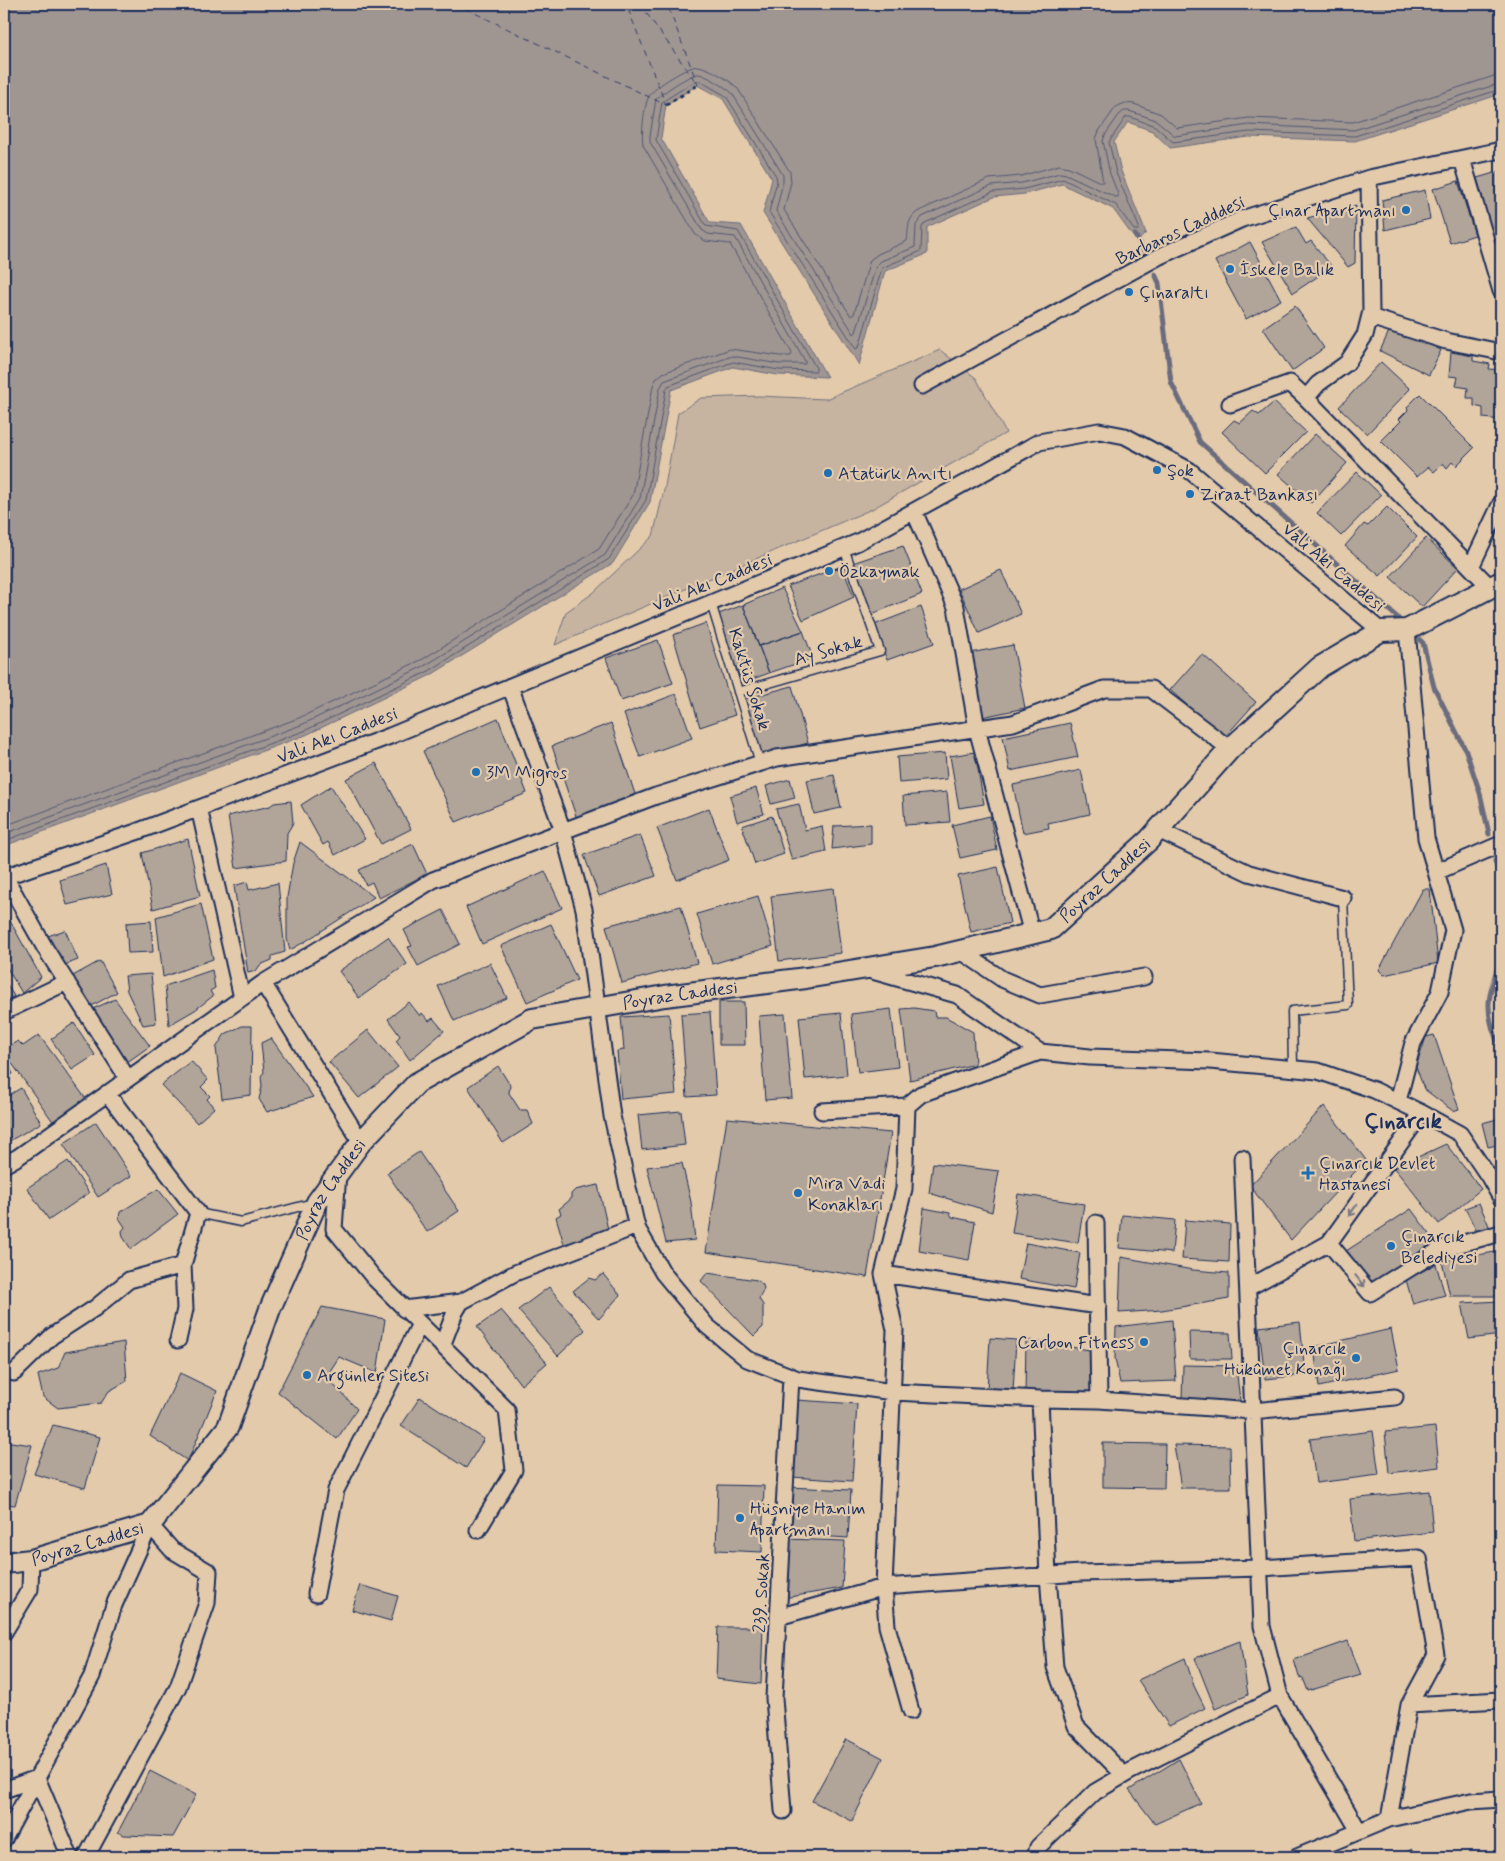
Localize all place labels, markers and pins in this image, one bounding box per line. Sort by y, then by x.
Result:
place label: Çınar Apartmanı [1268,199,1396,224]
marker: Çınar Apartmanı [1400,204,1412,216]
place label: İskele Balık [1240,258,1334,282]
marker: İskele Balık [1224,263,1236,275]
place label: Çınaraltı [1139,281,1209,305]
marker: Çınaraltı [1123,286,1135,298]
place label: Şok [1167,459,1194,483]
place label: Atatürk Anıtı [838,462,952,486]
marker: Şok [1151,464,1163,476]
marker: Atatürk Anıtı [822,467,834,479]
place label: Ziraat Bankası [1200,483,1318,507]
marker: Ziraat Bankası [1184,488,1196,500]
place label: Özkaymak [839,560,920,584]
marker: Özkaymak [823,565,835,577]
place label: 3M Migros [486,761,567,786]
marker: 3M Migros [470,766,482,778]
place label: Çınarcık Devlet Hastanesi [1319,1152,1436,1197]
marker: Çınarcık Devlet Hastanesi [1301,1166,1315,1180]
place label: Mira Vadi Konakları [808,1172,885,1217]
marker: Mira Vadi Konakları [792,1187,804,1199]
place label: Çınarcık Belediyesi [1401,1225,1477,1270]
marker: Çınarcık Belediyesi [1385,1240,1397,1252]
place label: Carbon Fitness [1017,1331,1134,1355]
marker: Carbon Fitness [1138,1336,1150,1348]
place label: Çınarcık Hükûmet Konağı [1224,1337,1346,1382]
marker: Çınarcık Hükûmet Konağı [1350,1352,1362,1364]
place label: Argünler Sitesi [317,1364,429,1390]
marker: Argünler Sitesi [301,1369,313,1381]
place label: Hüsniye Hanım Apartmanı [750,1497,866,1543]
marker: Hüsniye Hanım Apartmanı [734,1512,746,1524]

